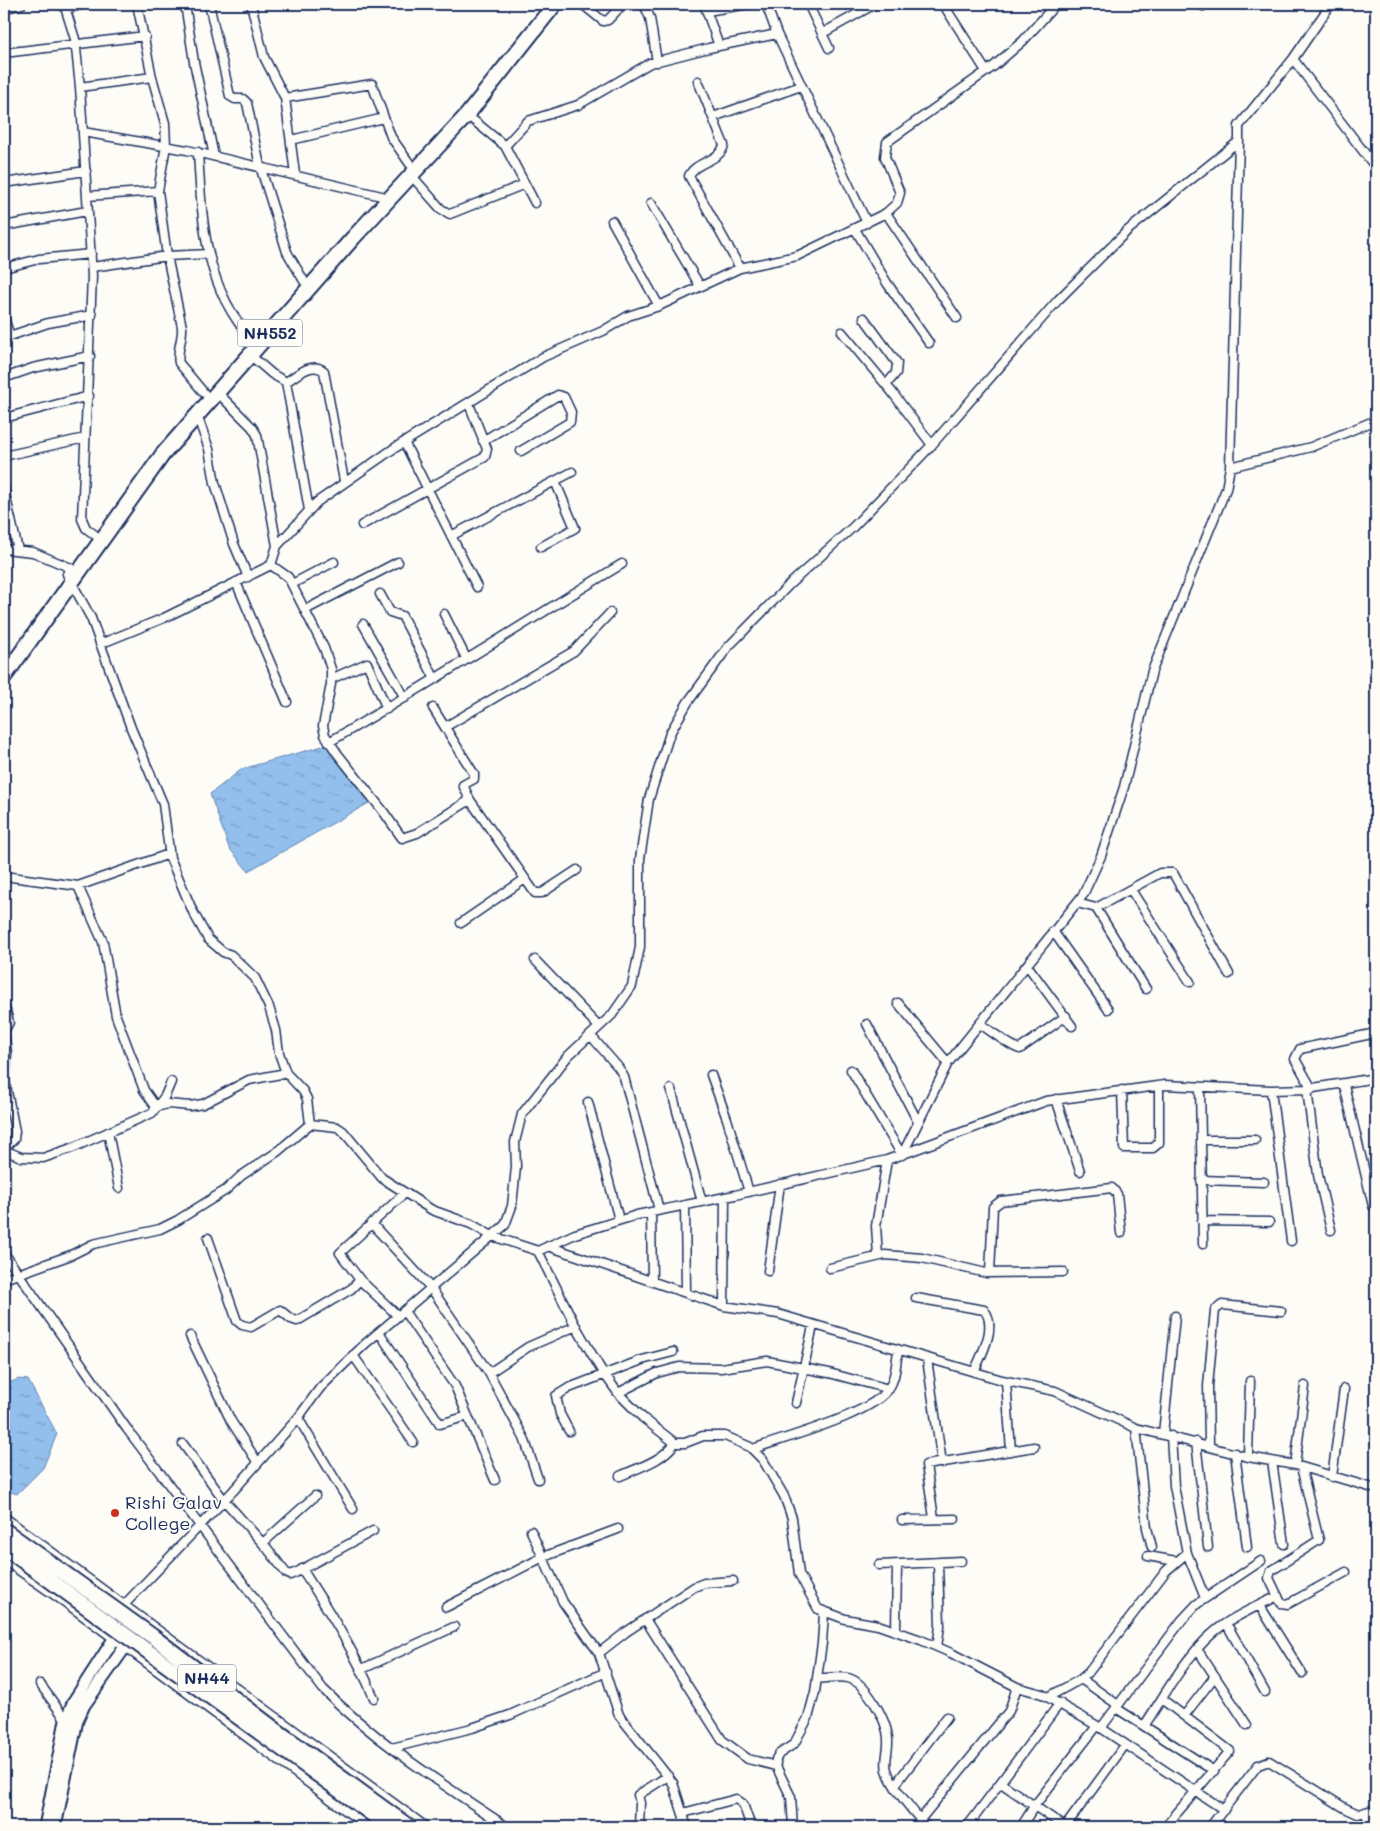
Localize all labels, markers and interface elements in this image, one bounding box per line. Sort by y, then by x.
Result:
road number: NH552 [238,319,302,346]
place label: Rishi Galav College [125,1490,222,1535]
marker: Rishi Galav College [109,1507,121,1519]
road number: NH44 [178,1665,236,1692]

